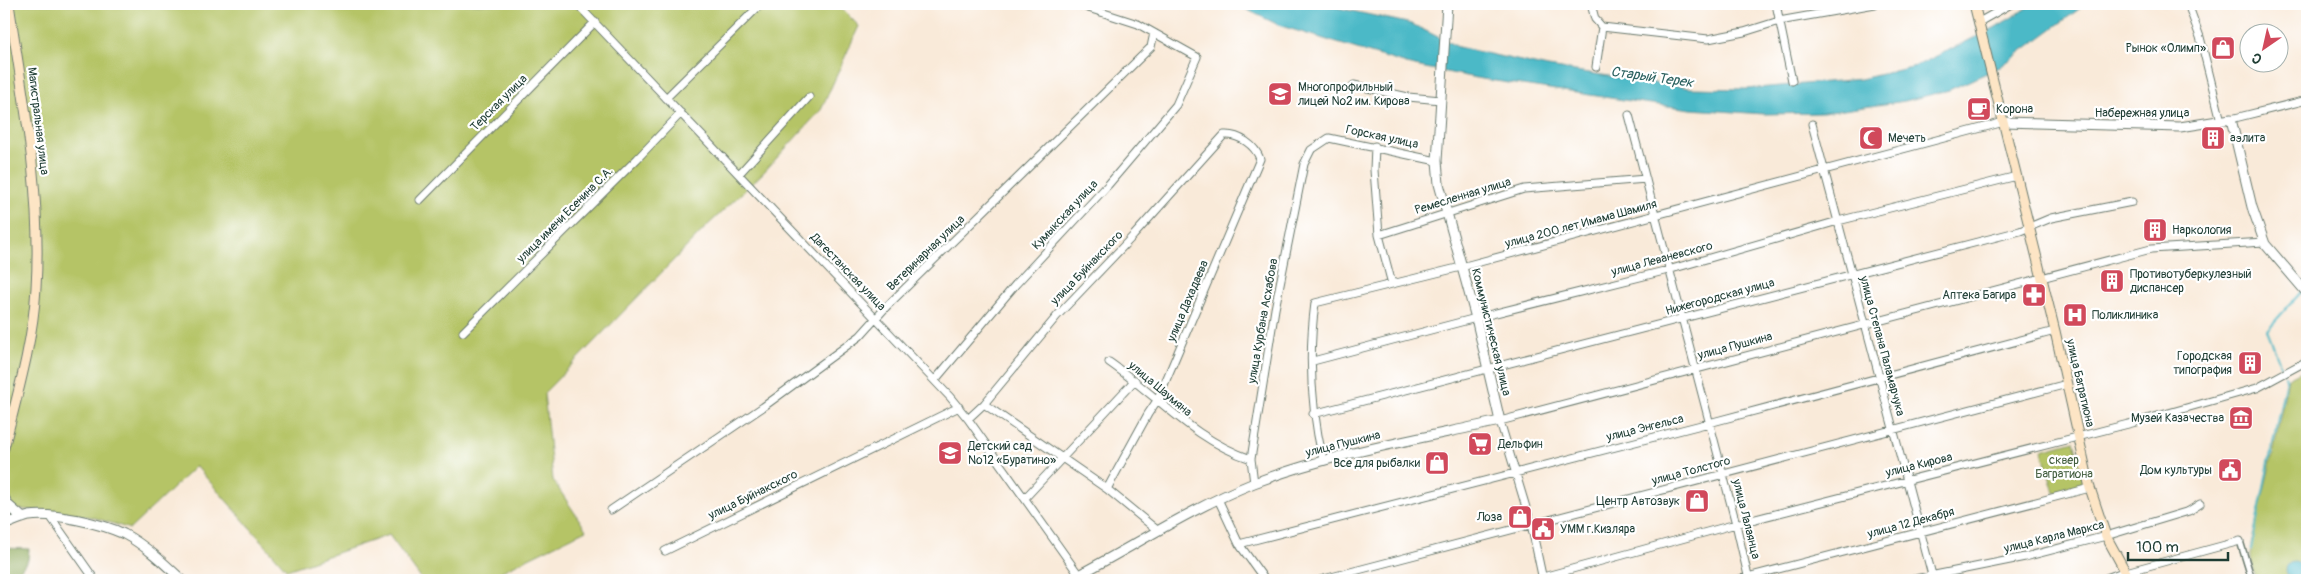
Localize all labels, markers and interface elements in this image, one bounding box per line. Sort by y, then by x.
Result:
north arrow [2238,22,2288,72]
shop icon: Рынок «Олимп» [2210,35,2236,61]
place label: Рынок «Олимп» [2126,41,2206,56]
text: С [2248,49,2265,68]
water label: Старый Терек [1610,63,1696,91]
street label: Магистральная улица [24,66,52,176]
street label: Терская улица [467,71,531,135]
place label: Многопрофильный лицей №2 им. Кирова [1298,80,1410,109]
school or university icon: Многопрофильный лицей №2 им. Кирова [1267,81,1293,107]
cafe icon: Корона [1966,96,1992,122]
place label: Корона [1996,102,2033,117]
street label: Набережная улица [2095,106,2190,121]
street label: Горская улица [1344,122,1420,152]
mosque icon: Мечеть [1858,125,1884,151]
building icon: аэлита [2200,125,2226,151]
place label: Мечеть [1888,131,1926,146]
place label: аэлита [2230,131,2266,146]
street label: улица имени Есенина С.А. [513,164,616,267]
street label: Ремесленная улица [1413,174,1513,218]
street label: Кумыкская улица [1029,177,1101,253]
street label: улица 200 лет Имама Шамиля [1503,196,1659,252]
street label: Ветеринарная улица [884,212,968,294]
building icon: Наркология [2142,217,2168,243]
place label: Наркология [2172,223,2232,238]
street label: улица Буйнакского [1047,227,1127,309]
street label: Дагестанская улица [806,229,889,314]
street label: улица Леваневского [1609,238,1715,280]
street label: улица Курбана Асхабова [1244,257,1281,386]
street label: улица Дахадаева [1164,258,1212,345]
street label: Коммунистическая улица [1468,267,1514,398]
place label: Противотуберкулезный диспансер [2130,267,2252,296]
building icon: Противотуберкулезный диспансер [2099,268,2125,294]
street label: улица Степана Паламарчука [1856,273,1908,418]
street label: Нижегородская улица [1664,275,1777,319]
pharmacy icon: Аптека Багира [2021,282,2047,308]
place label: Аптека Багира [1942,288,2016,303]
hospital icon: Поликлиника [2062,302,2088,328]
place label: Поликлиника [2092,308,2159,323]
street label: улица Пушкина [1695,329,1774,363]
street label: улица Багратиона [2062,337,2098,429]
place label: Городская типография [2173,349,2232,378]
building icon: Городская типография [2237,350,2263,376]
street label: улица Шаумяна [1124,358,1195,420]
museum icon: Музей Казачества [2228,405,2254,431]
street label: улица Энгельса [1604,411,1686,445]
place label: Музей Казачества [2131,411,2224,426]
street label: улица Пушкина [1303,427,1382,461]
supermarket icon: Дельфин [1467,431,1493,457]
place label: Дельфин [1497,437,1543,452]
place label: Детский сад №12 «Буратино» [967,439,1056,468]
school or university icon: Детский сад №12 «Буратино» [937,440,963,466]
street label: улица Кирова [1883,449,1954,481]
shop icon: Все для рыбалки [1424,450,1450,476]
street label: улица Толстого [1649,453,1732,489]
park label: сквер Багратиона [2035,453,2093,482]
place label: Все для рыбалки [1333,456,1421,471]
public building icon: Дом культуры [2217,457,2243,483]
place label: Дом культуры [2139,463,2212,478]
street label: улица Буйнакского [705,467,801,524]
street label: улица Лалаянца [1729,476,1763,561]
shop icon: Центр Автозвук [1684,488,1710,514]
place label: Центр Автозвук [1596,494,1680,509]
shop icon: Лоза [1507,504,1533,530]
street label: улица 12 Декабря [1865,504,1956,542]
place label: Лоза [1476,510,1502,525]
public building icon: УММ г.Кизляра [1530,516,1556,542]
street label: улица Карла Маркса [2001,517,2106,557]
place label: УММ г.Кизляра [1560,522,1635,537]
scale bar [2128,529,2228,561]
text: 100 m [2136,538,2179,557]

